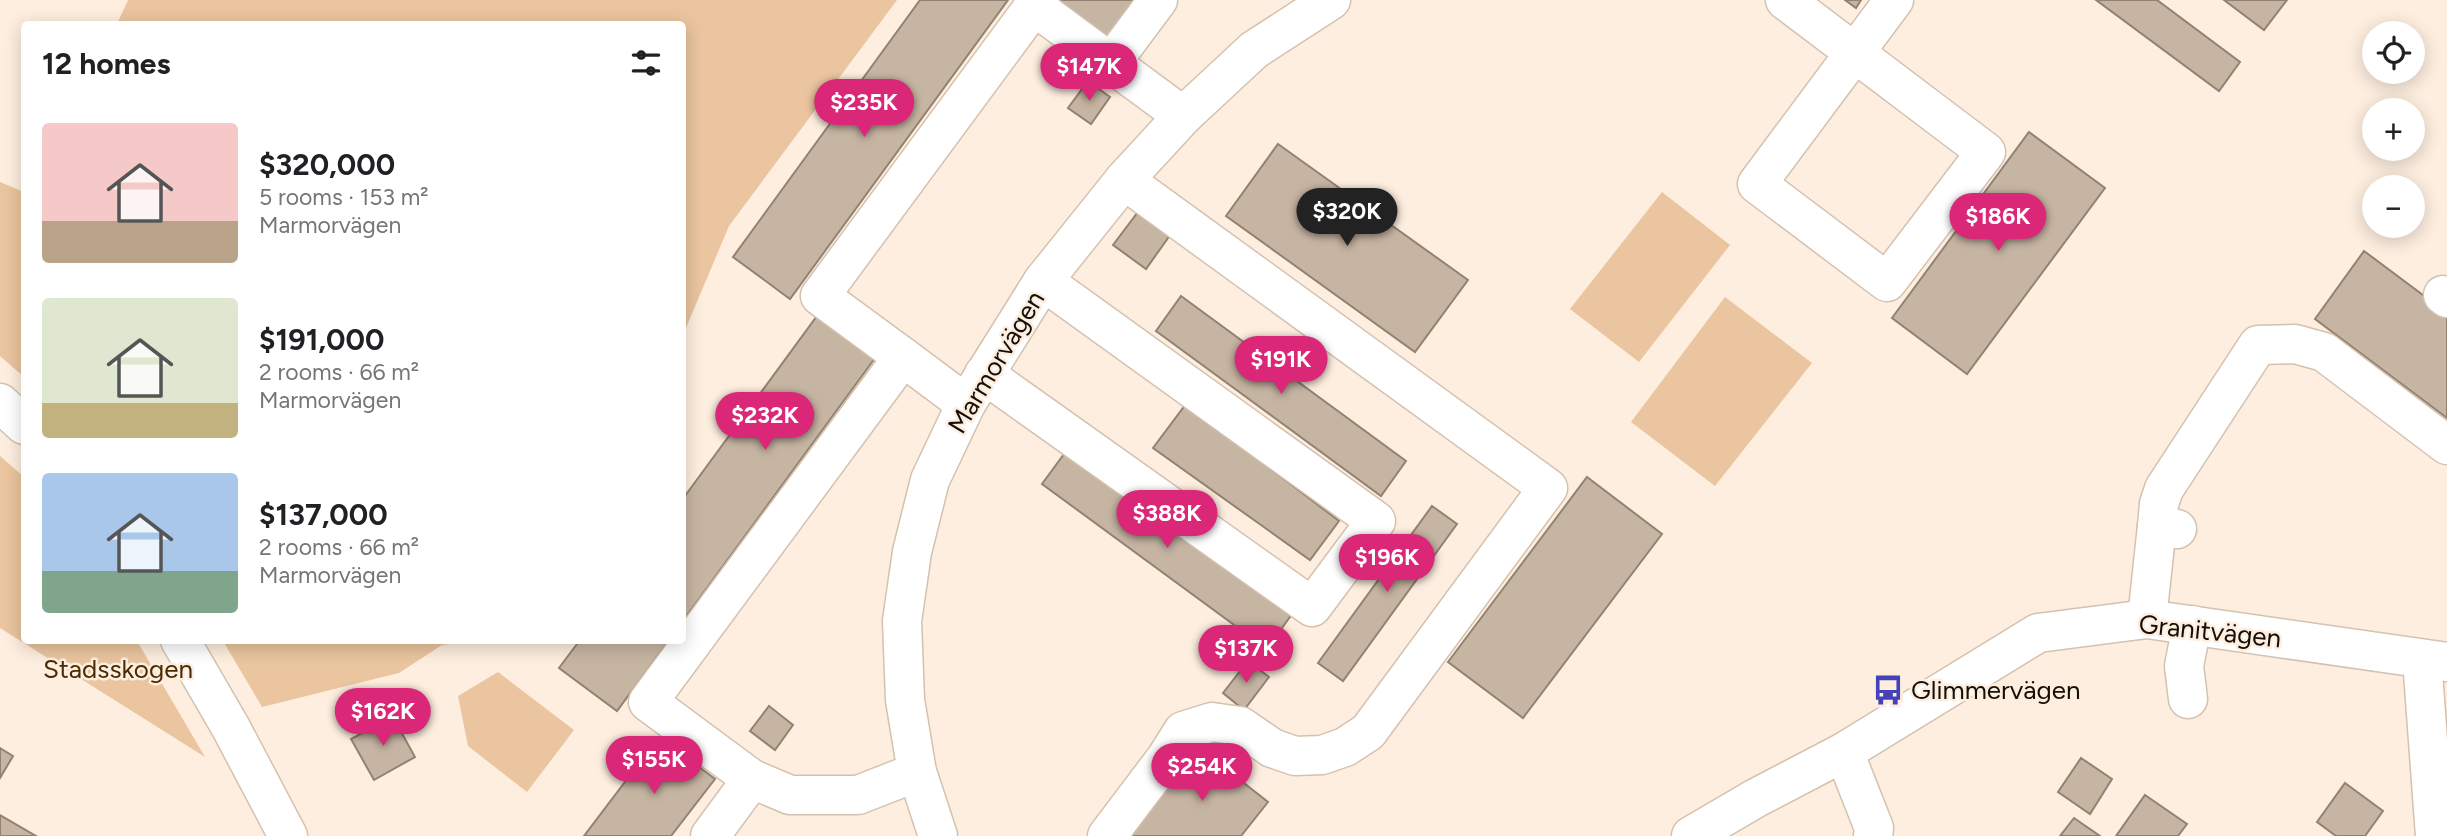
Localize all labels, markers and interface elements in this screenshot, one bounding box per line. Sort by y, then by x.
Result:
map controls [2362,21,2425,238]
button: locate [2362,21,2425,84]
pin: $147K [1040,43,1138,103]
icon: filters [627,44,665,82]
text: 12 homes [42,45,170,82]
text: $147K [1056,52,1122,80]
pin: $235K [815,80,913,139]
text: $235K [830,88,898,116]
button: + [2362,98,2425,161]
text: $320,000 [259,146,395,183]
icon: home [98,151,182,235]
button: − [2362,175,2425,238]
text: 5 rooms · 153 m² [259,183,429,211]
pin: $320K [1298,188,1396,248]
pin: $186K [1949,194,2047,253]
text: $320K [1312,197,1382,225]
text: $186K [1965,202,2031,230]
text: Marmorvägen [259,211,401,239]
street label: Marmorvägen [941,285,1051,439]
text: $191,000 [259,321,384,358]
icon: home [98,326,182,410]
pin: $191K [1232,336,1330,396]
text: $191K [1251,345,1311,373]
text: 2 rooms · 66 m² [259,358,419,386]
text: Marmorvägen [259,386,401,414]
pin: $232K [716,392,814,452]
text: $232K [731,401,799,429]
pin: $388K [1118,490,1216,550]
text: $137,000 [259,496,388,533]
text: $388K [1132,499,1202,527]
icon: home [98,501,182,585]
text: 2 rooms · 66 m² [259,533,419,561]
pin: $196K [1338,534,1436,594]
text: $196K [1355,543,1419,571]
text: Marmorvägen [259,561,401,589]
street label: Granitvägen [2137,608,2283,654]
pin: $137K [1197,626,1295,685]
text: $137K [1214,634,1278,662]
park label: Stadsskogen [43,653,193,685]
bus stop icon: Glimmervägen [1871,673,1905,707]
place label: Glimmervägen [1911,674,2080,706]
pin: $162K [334,688,432,748]
text: $162K [351,697,415,725]
pin: $155K [605,736,703,796]
pin: $254K [1153,744,1251,803]
text: $155K [622,745,686,773]
text: $254K [1167,752,1237,780]

